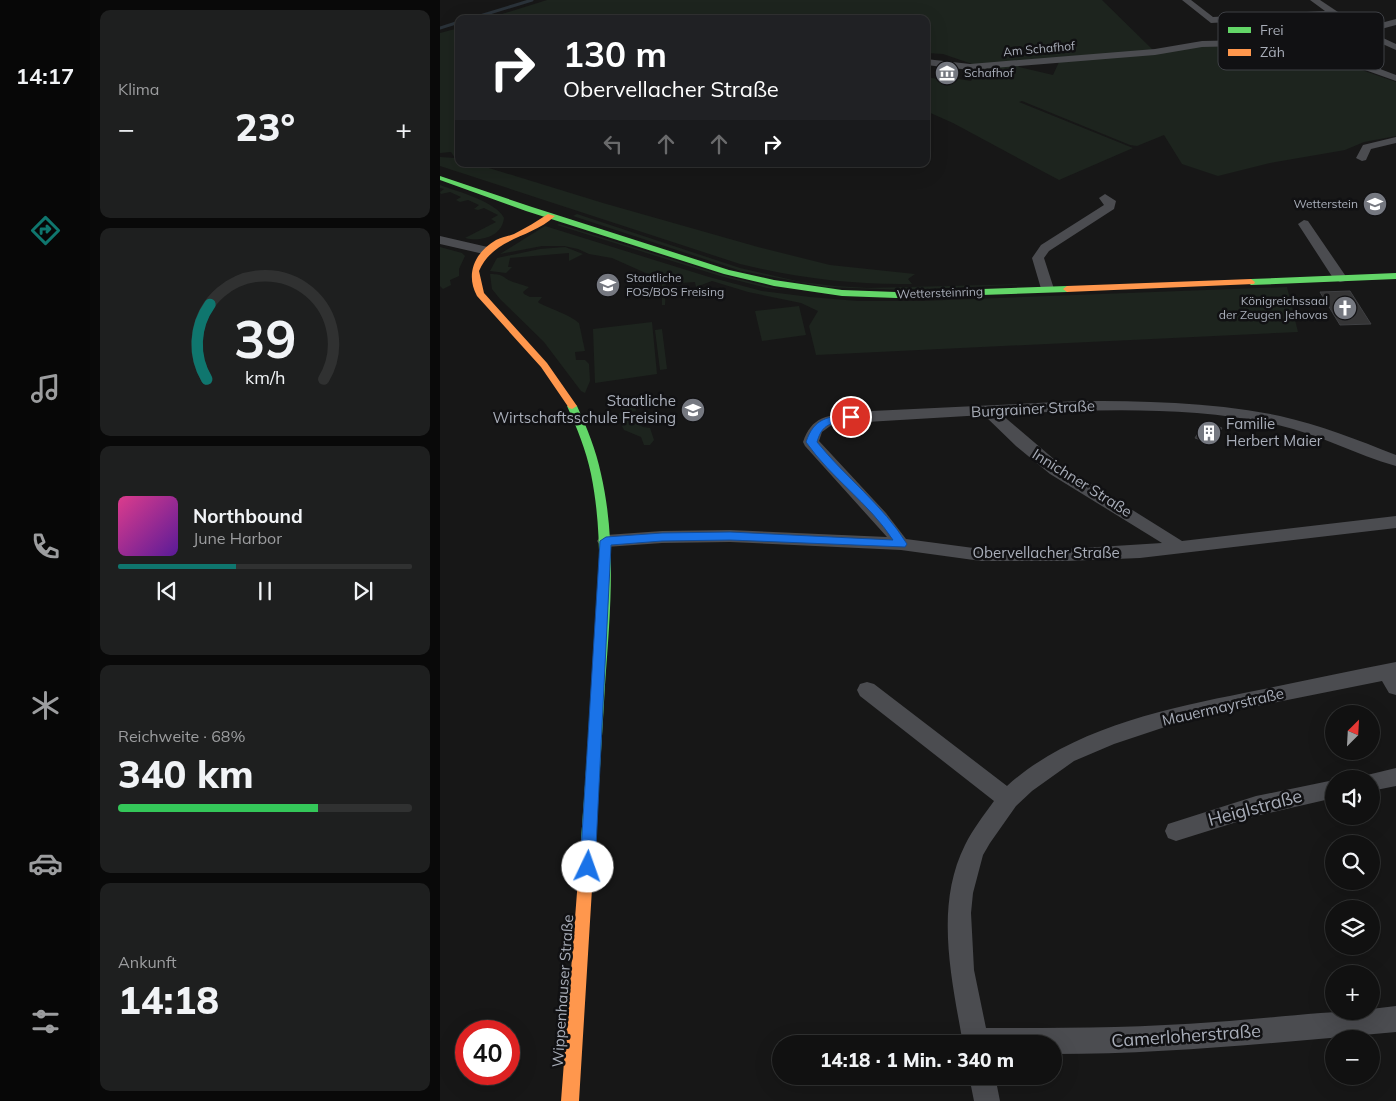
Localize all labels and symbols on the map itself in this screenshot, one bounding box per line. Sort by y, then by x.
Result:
legend [1218,12,1384,70]
text: Frei [1260,21,1284,39]
street label: Am Schafhof [1002,38,1076,59]
text: Zäh [1260,43,1285,61]
museum icon: Schafhof [934,60,960,86]
place label: Schafhof [964,65,1015,80]
school or university icon: Wetterstein [1362,191,1388,217]
place label: Wetterstein [1293,196,1358,211]
place label: Staatliche FOS/BOS Freising [626,270,724,299]
school or university icon: Staatliche FOS/BOS Freising [595,272,621,298]
street label: Wettersteinring [897,284,983,301]
place label: Königreichssaal der Zeugen Jehovas [1219,293,1328,322]
church icon: Königreichssaal der Zeugen Jehovas [1332,295,1358,321]
place label: Staatliche Wirtschaftsschule Freising [492,391,676,427]
pin [830,396,872,438]
street label: Burgrainer Straße [971,396,1095,421]
school or university icon: Staatliche Wirtschaftsschule Freising [680,397,706,423]
place label: Familie Herbert Maier [1226,414,1323,450]
building icon: Familie Herbert Maier [1196,420,1222,446]
street label: Innichner Straße [1029,444,1136,521]
street label: Obervellacher Straße [972,543,1120,562]
street label: Mauermayrstraße [1160,683,1286,730]
north arrow [1325,705,1380,760]
street label: Heiglstraße [1205,784,1304,831]
position arrow [561,840,613,892]
street label: Wippenhauser Straße [548,914,577,1068]
street label: Camerloherstraße [1110,1019,1262,1052]
speed limit sign: 40 [455,1020,520,1085]

